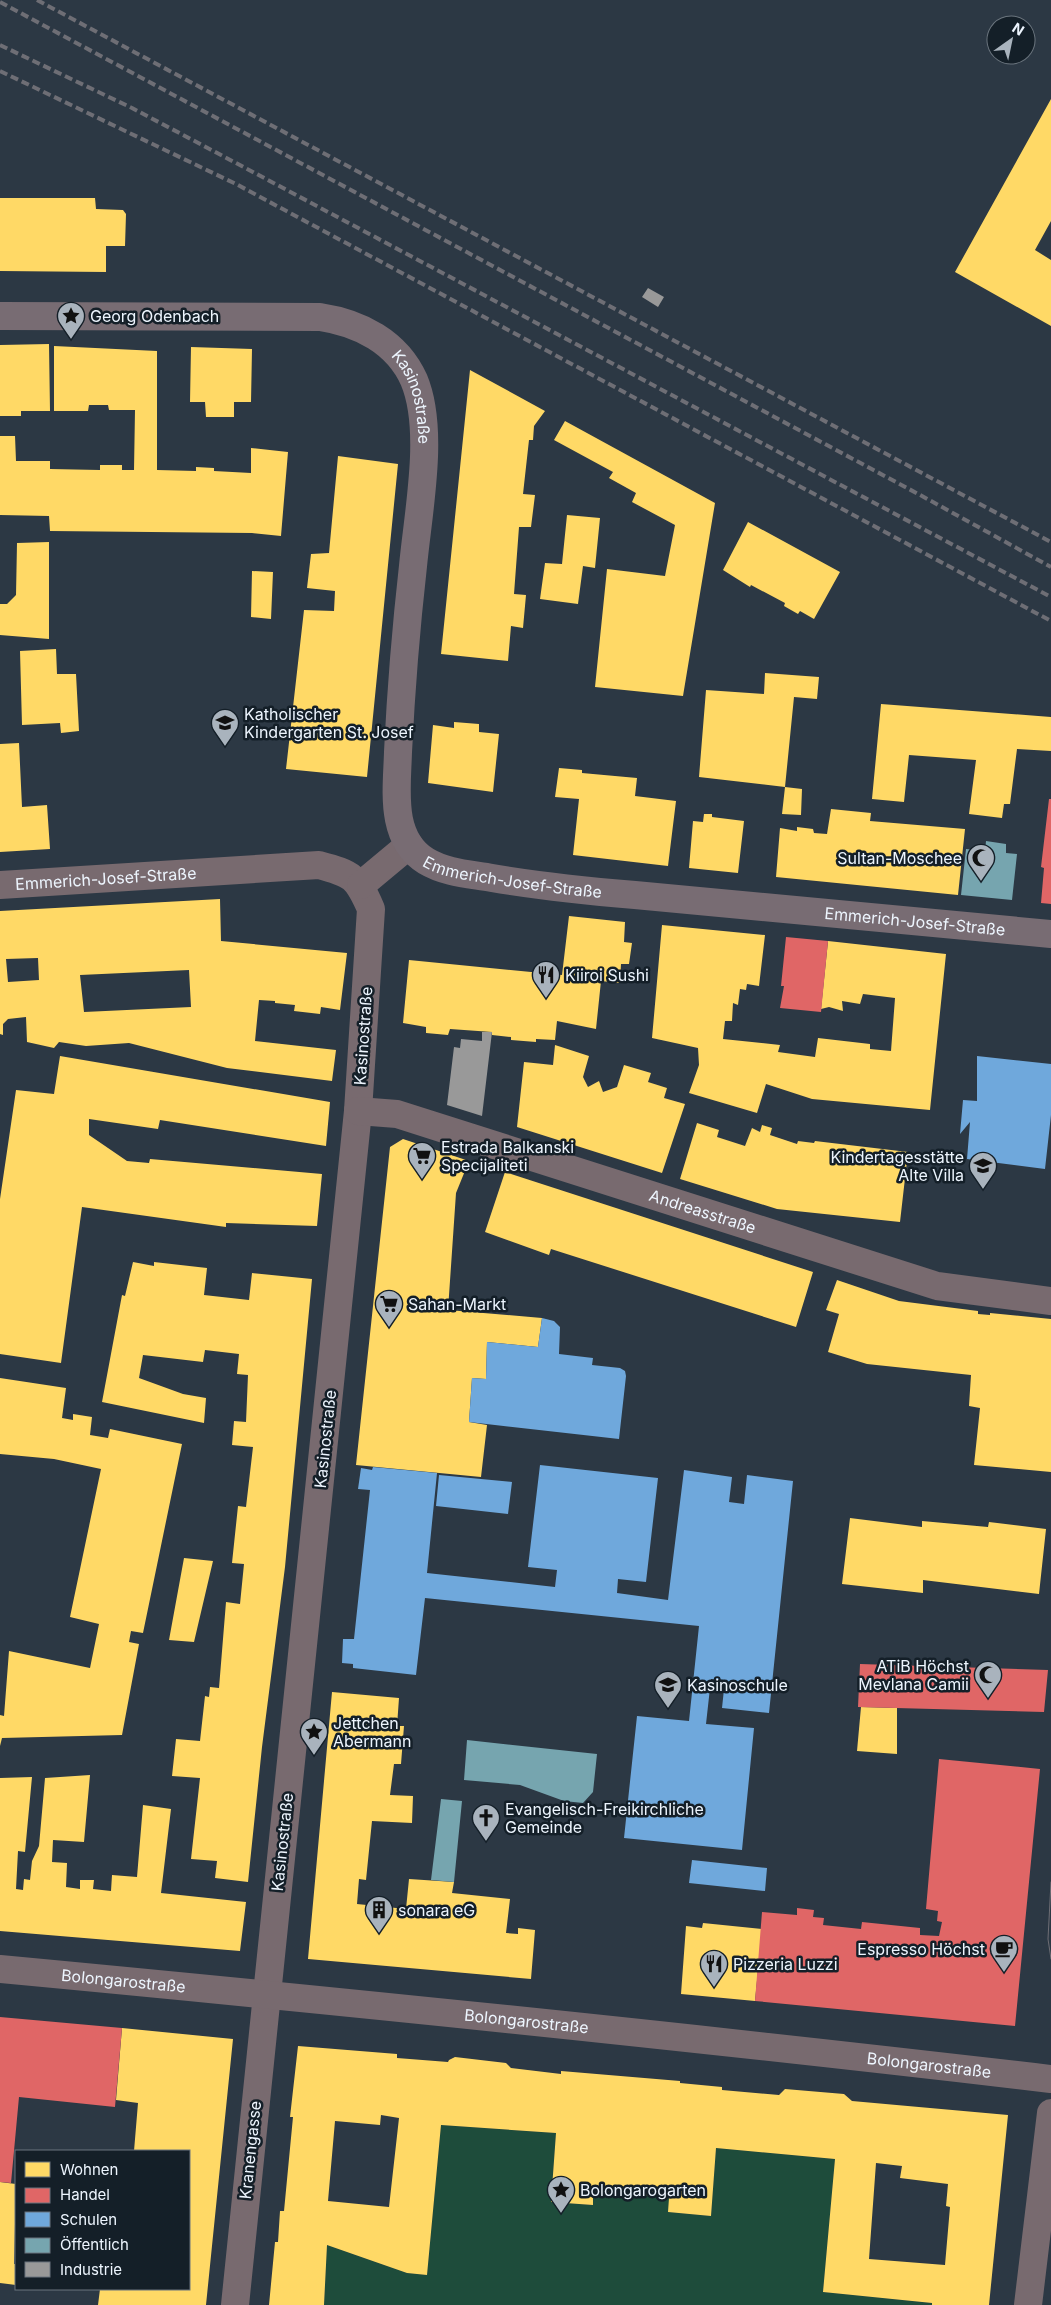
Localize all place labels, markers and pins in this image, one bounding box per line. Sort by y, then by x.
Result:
place icon: Georg Odenbach [56,301,86,340]
place label: Georg Odenbach [90,306,219,326]
place label: Katholischer Kindergarten St. Josef [244,704,414,742]
school or university icon: Katholischer Kindergarten St. Josef [210,708,240,747]
mosque icon: Sultan-Moschee [966,843,996,882]
place label: Sultan-Moschee [837,848,962,868]
restaurant icon: Kiiroi Sushi [531,960,561,999]
place label: Kiiroi Sushi [565,965,649,985]
place label: Estrada Balkanski Specijaliteti [441,1137,574,1175]
supermarket icon: Estrada Balkanski Specijaliteti [407,1141,437,1180]
place label: Kindertagesstätte Alte Villa [830,1147,964,1185]
school or university icon: Kindertagesstätte Alte Villa [968,1151,998,1190]
supermarket icon: Sahan-Markt [374,1289,404,1328]
place label: Sahan-Markt [408,1294,506,1314]
place label: ATiB Höchst Mevlana Camii [858,1656,969,1694]
mosque icon: ATiB Höchst Mevlana Camii [973,1660,1003,1699]
school or university icon: Kasinoschule [653,1670,683,1709]
place label: Kasinoschule [687,1675,788,1695]
place label: Jettchen Abermann [333,1713,411,1751]
place icon: Jettchen Abermann [299,1717,329,1756]
place label: Evangelisch-Freikirchliche Gemeinde [505,1799,704,1837]
church icon: Evangelisch-Freikirchliche Gemeinde [471,1803,501,1842]
building icon: sonara eG [364,1895,394,1934]
place label: sonara eG [398,1900,475,1920]
cafe icon: Espresso Höchst [989,1934,1019,1973]
place label: Espresso Höchst [857,1939,985,1959]
restaurant icon: Pizzeria Luzzi [699,1949,729,1988]
place label: Pizzeria Luzzi [733,1954,838,1974]
place icon: Bolongarogarten [546,2175,576,2214]
place label: Bolongarogarten [580,2180,706,2200]

